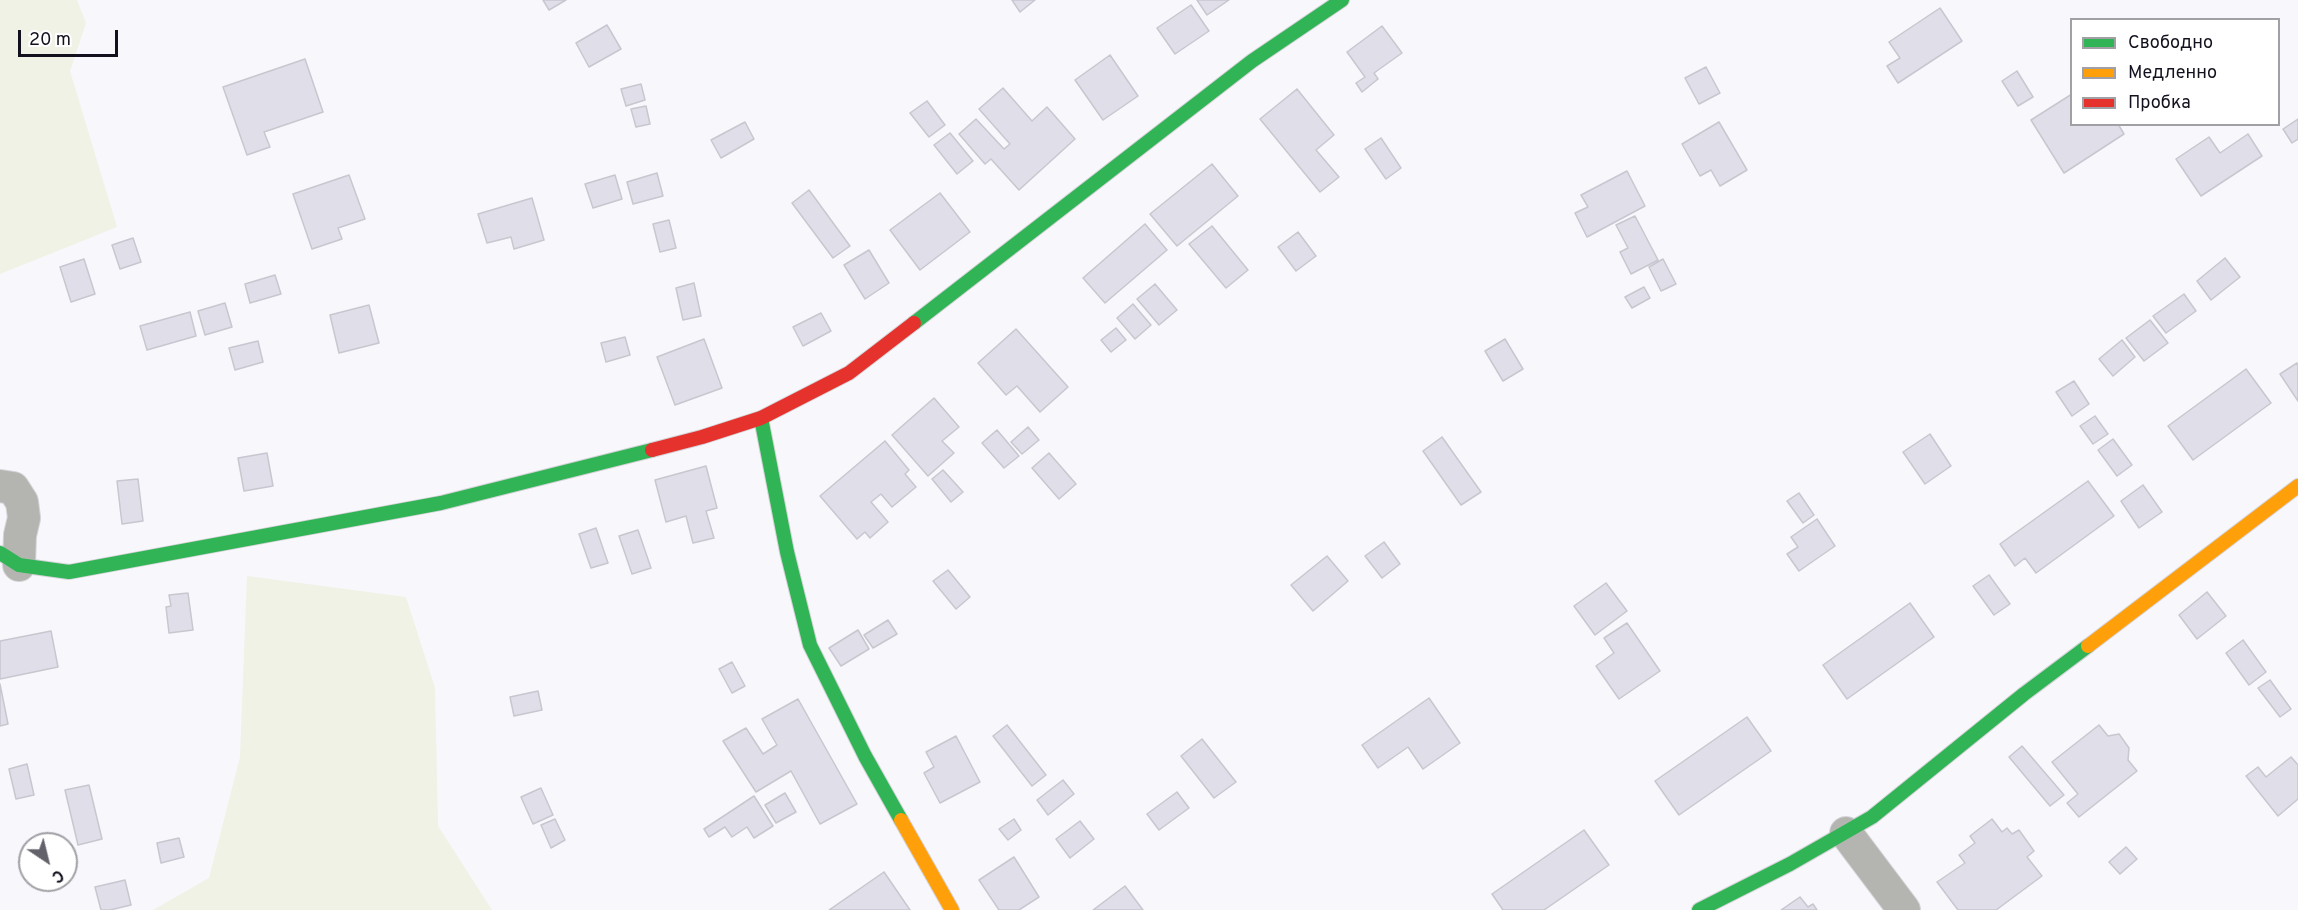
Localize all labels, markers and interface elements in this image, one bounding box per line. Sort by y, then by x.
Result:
scale bar [21,18,122,56]
legend [2070,18,2280,126]
text: 20 m [29,29,71,52]
text: Свободно [2128,32,2213,55]
text: Медленно [2128,62,2217,85]
text: Пробка [2128,92,2191,115]
north arrow [18,832,78,892]
text: С [47,864,67,886]

